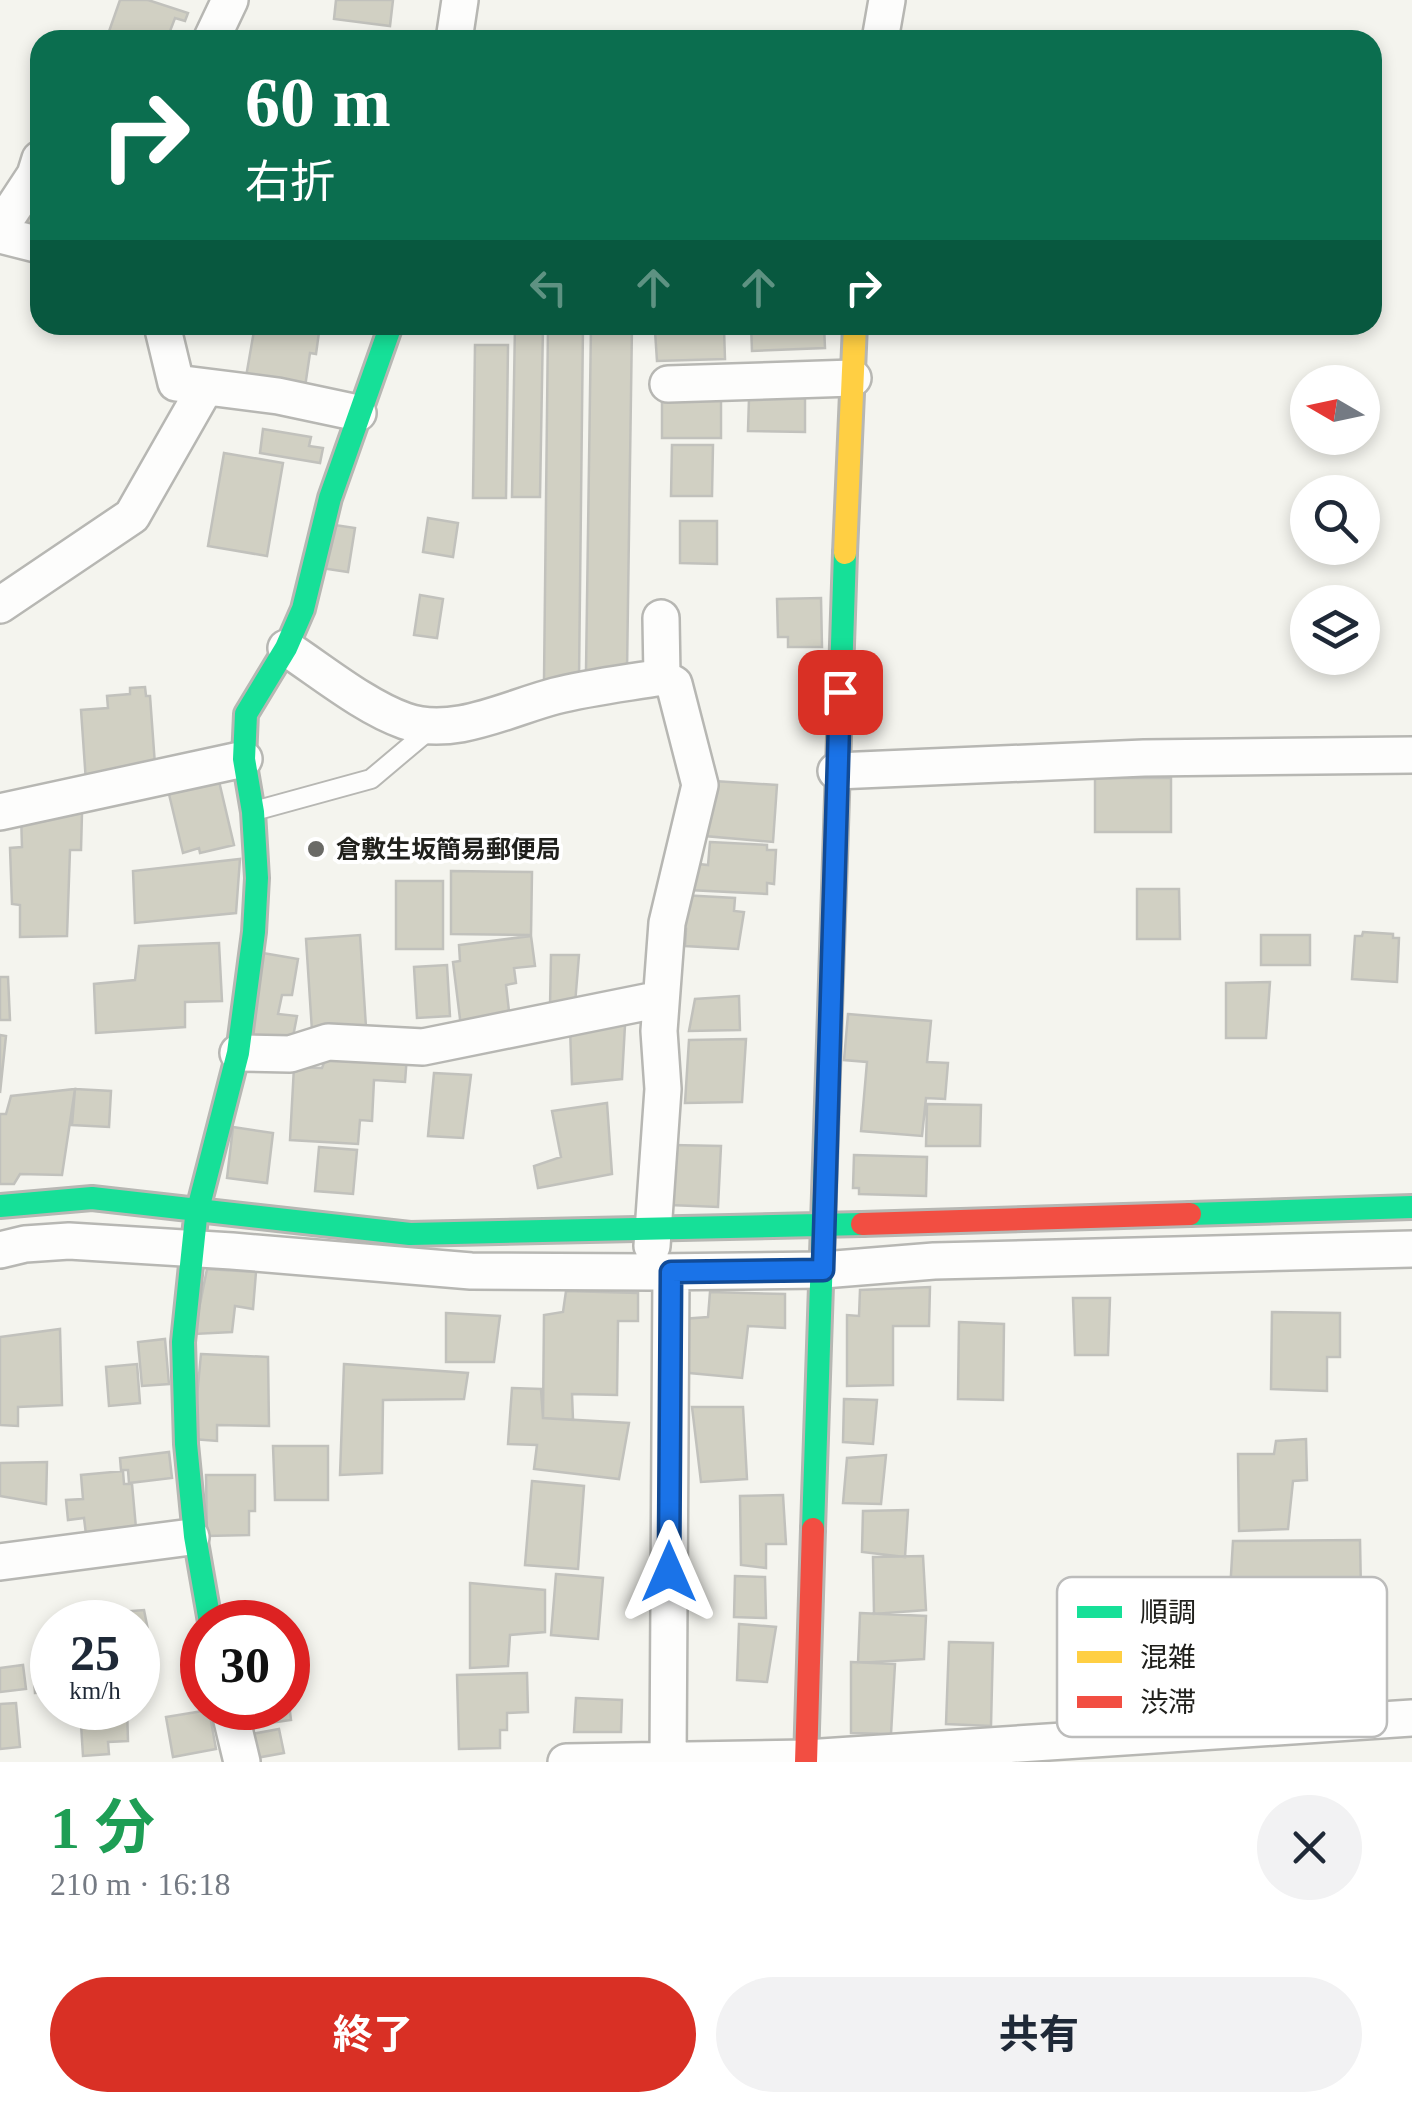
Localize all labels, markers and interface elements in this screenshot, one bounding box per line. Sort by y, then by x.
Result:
text: 60 m [245,64,391,141]
icon: right [80,70,210,200]
text: 右折 [245,157,335,207]
icon: left [521,260,576,315]
icon: ahead [626,260,681,315]
icon: ahead [731,260,786,315]
icon: right [836,260,891,315]
north arrow [1290,365,1380,455]
map controls [1290,365,1380,675]
button: search [1290,475,1380,565]
button: layers [1290,585,1380,675]
pin [798,650,883,735]
icon: arrive [813,665,868,720]
place label: 倉敷生坂簡易郵便局 [336,836,561,863]
marker: 倉敷生坂簡易郵便局 [305,838,327,860]
position arrow [617,1520,721,1624]
legend [1057,1577,1387,1737]
text: 順調 [1140,1597,1196,1628]
speed limit sign: 30 [180,1600,310,1730]
text: 25 [70,1625,120,1681]
text: 混雑 [1140,1642,1196,1673]
text: km/h [69,1677,121,1704]
text: 渋滞 [1140,1687,1196,1718]
text: 1 分 [50,1795,155,1861]
button: close [1257,1795,1362,1900]
text: 210 m · 16:18 [50,1866,230,1902]
button: 終了 [50,1977,696,2092]
button: 共有 [716,1977,1362,2092]

